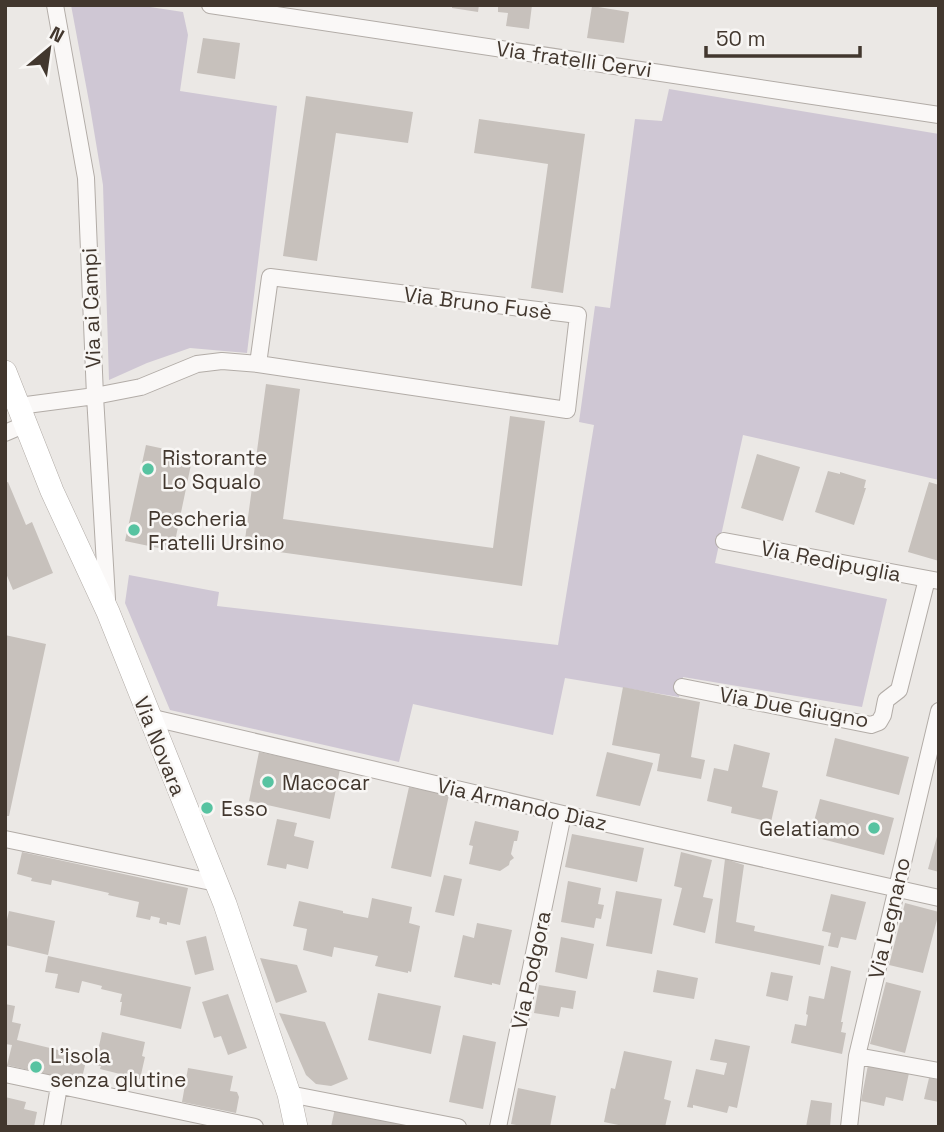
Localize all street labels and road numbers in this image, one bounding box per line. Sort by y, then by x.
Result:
street label: Via fratelli Cervi [495,35,653,83]
street label: Via ai Campi [75,247,107,369]
street label: Via Bruno Fusè [402,281,554,325]
street label: Via Redipuglia [759,534,903,588]
street label: Via Due Giugno [717,681,871,733]
street label: Via Novara [128,692,192,800]
street label: Via Armando Diaz [434,771,610,837]
street label: Via Legnano [862,855,916,981]
street label: Via Podgora [505,908,557,1032]

